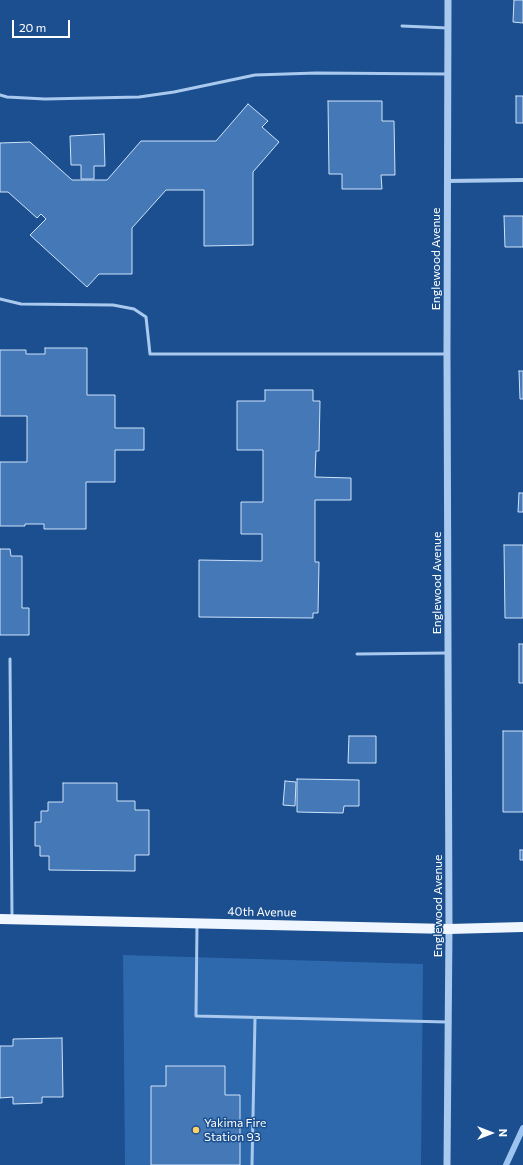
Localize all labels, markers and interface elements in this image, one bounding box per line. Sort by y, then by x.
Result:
scale bar [14,12,72,38]
text: 20 m [19,20,46,34]
street label: Englewood Avenue [429,208,443,310]
street label: Englewood Avenue [430,532,444,634]
street label: Englewood Avenue [431,855,445,957]
street label: 40th Avenue [227,904,297,920]
north arrow [471,1113,511,1153]
place label: Yakima Fire Station 93 [204,1116,266,1144]
marker: Yakima Fire Station 93 [191,1125,201,1135]
text: N [497,1129,510,1137]

